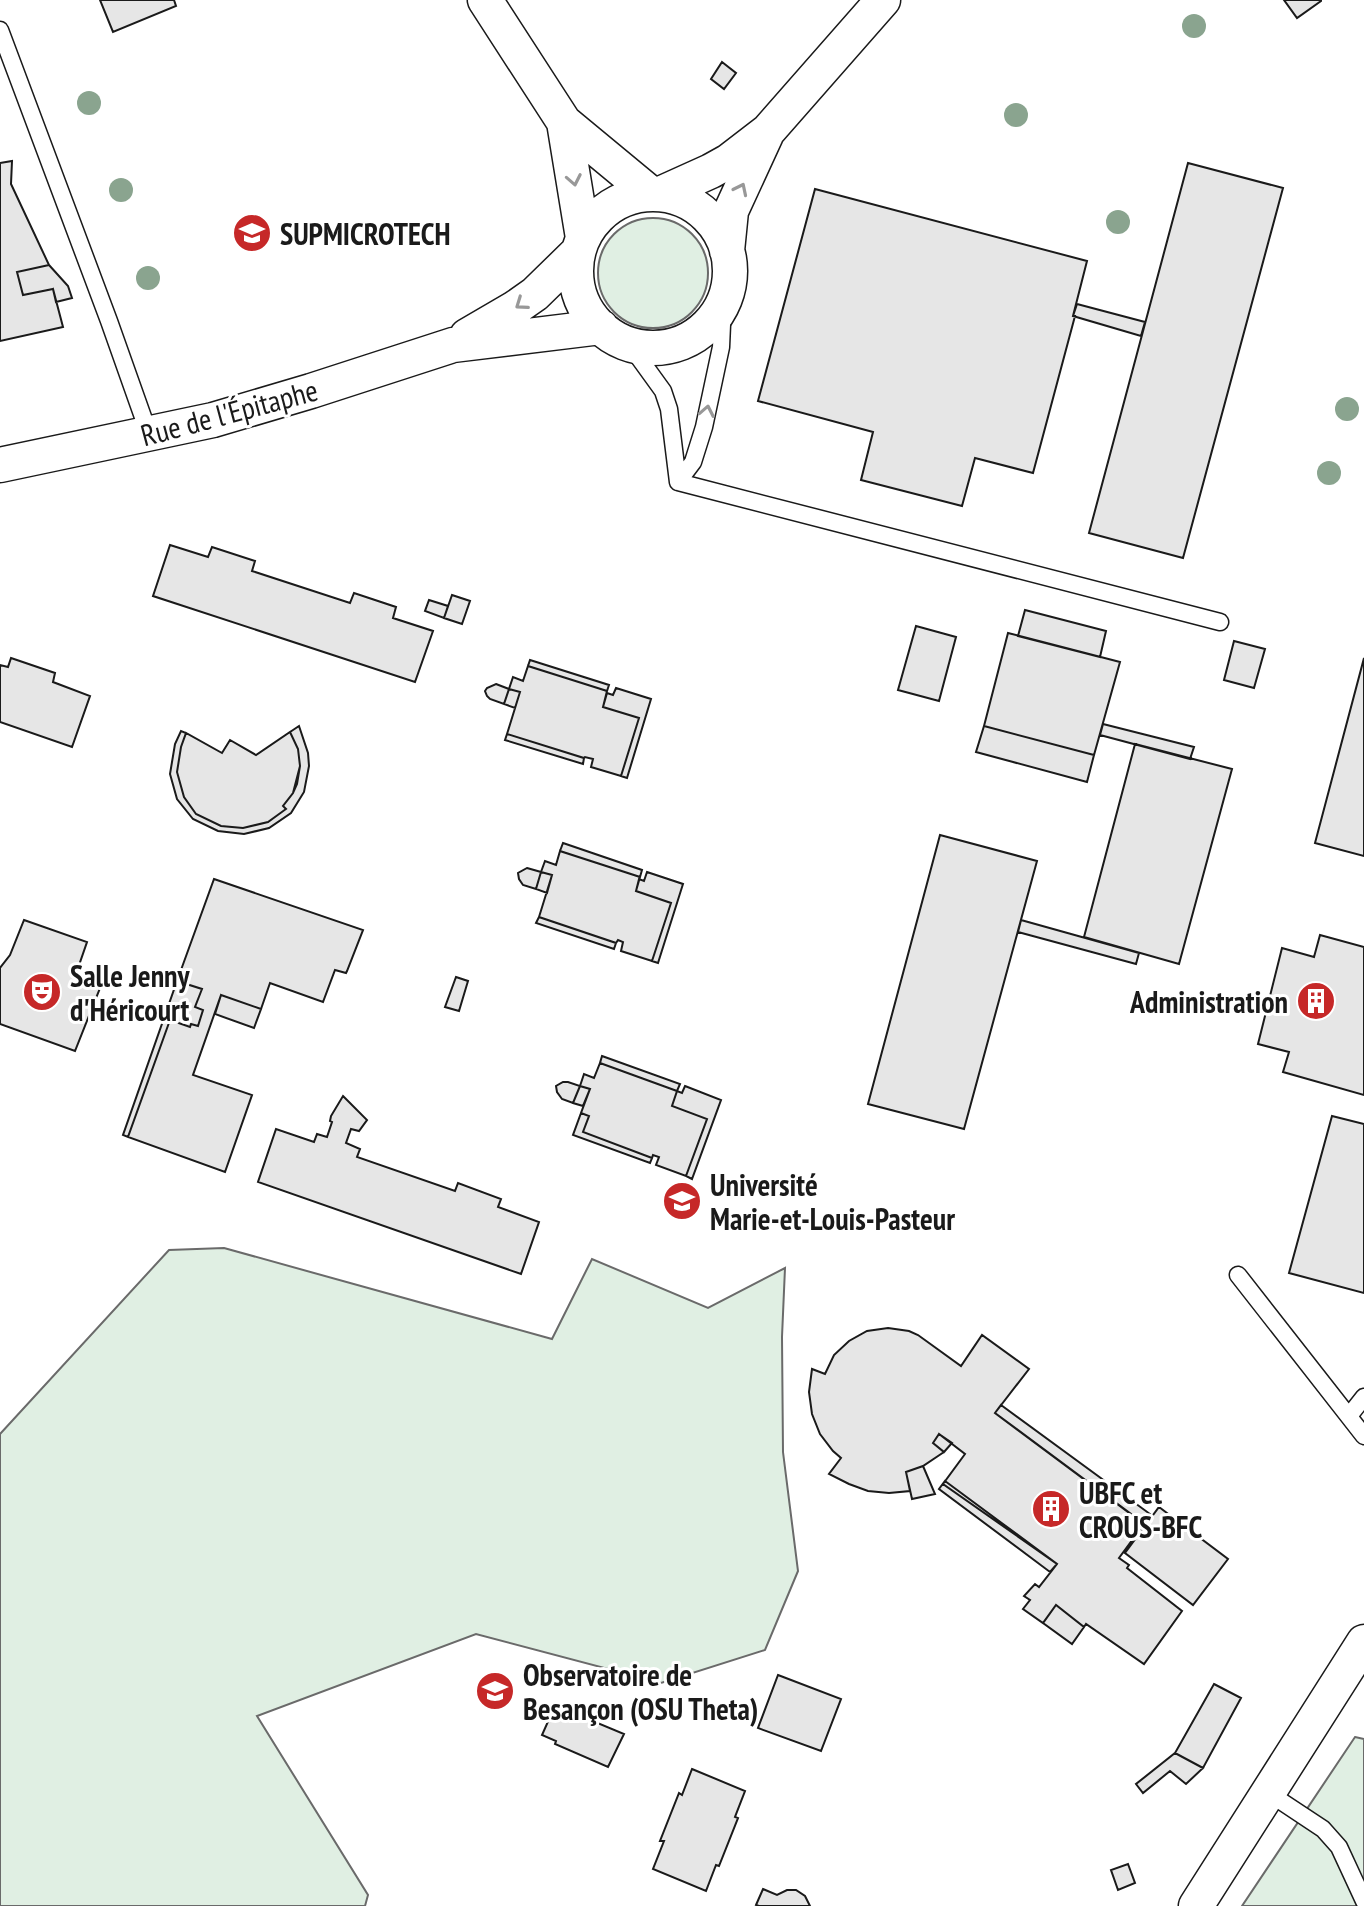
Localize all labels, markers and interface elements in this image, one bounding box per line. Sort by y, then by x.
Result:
one-way arrow [565,173,582,186]
one-way arrow [732,182,747,197]
school or university icon: SUPMICROTECH [231,212,273,254]
place label: SUPMICROTECH [280,214,451,253]
one-way arrow [515,294,529,309]
street label: Rue de l'Épitaphe [136,370,322,454]
one-way arrow [698,404,715,418]
place label: Salle Jenny d'Héricourt [70,956,191,1029]
theatre icon: Salle Jenny d'Héricourt [21,971,63,1013]
building icon: Administration [1295,980,1337,1022]
place label: Administration [1129,982,1288,1021]
place label: Université Marie-et-Louis-Pasteur [710,1165,955,1238]
school or university icon: Université Marie-et-Louis-Pasteur [661,1180,703,1222]
place label: UBFC et CROUS-BFC [1079,1473,1202,1546]
building icon: UBFC et CROUS-BFC [1030,1488,1072,1530]
place label: Observatoire de Besançon (OSU Theta) [523,1655,758,1728]
school or university icon: Observatoire de Besançon (OSU Theta) [474,1670,516,1712]

